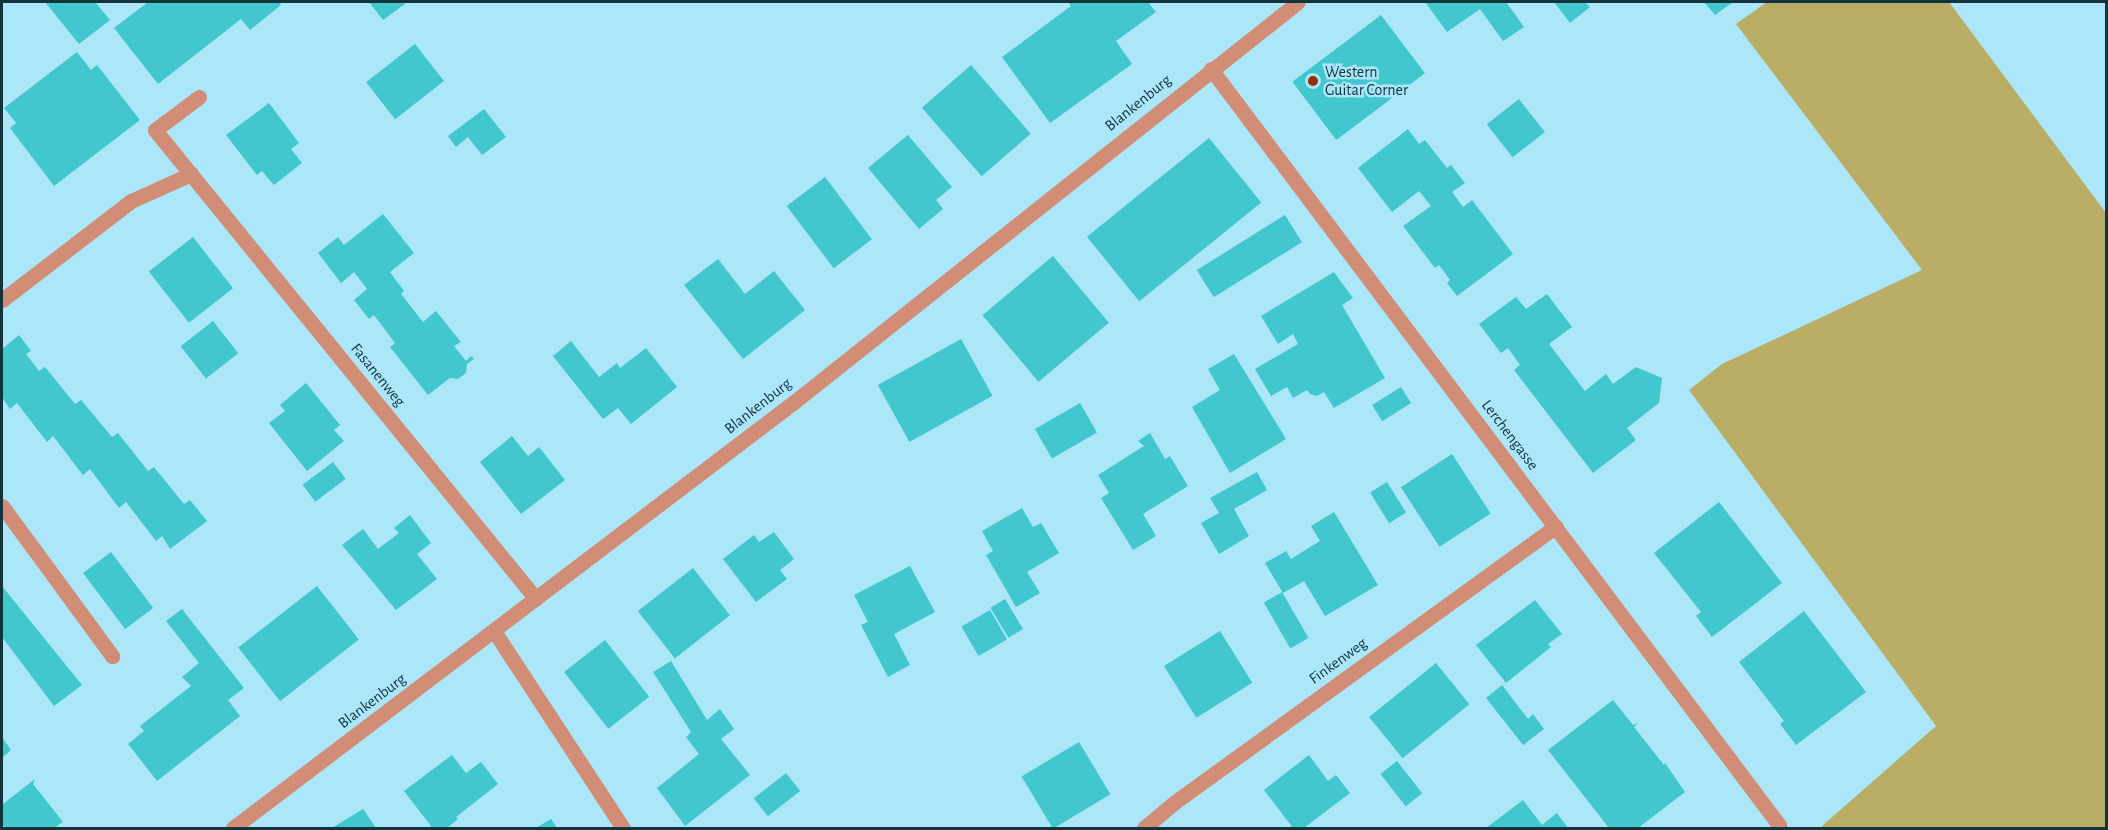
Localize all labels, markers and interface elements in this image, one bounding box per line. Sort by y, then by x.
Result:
place label: Western Guitar Corner [1325,62,1408,100]
street label: Blankenburg [1101,70,1175,136]
marker: Western Guitar Corner [1306,74,1320,88]
street label: Fasanenweg [347,339,409,411]
street label: Blankenburg [721,374,795,438]
street label: Lerchengasse [1477,396,1543,474]
street label: Finkenweg [1305,634,1371,688]
street label: Blankenburg [334,669,410,733]

